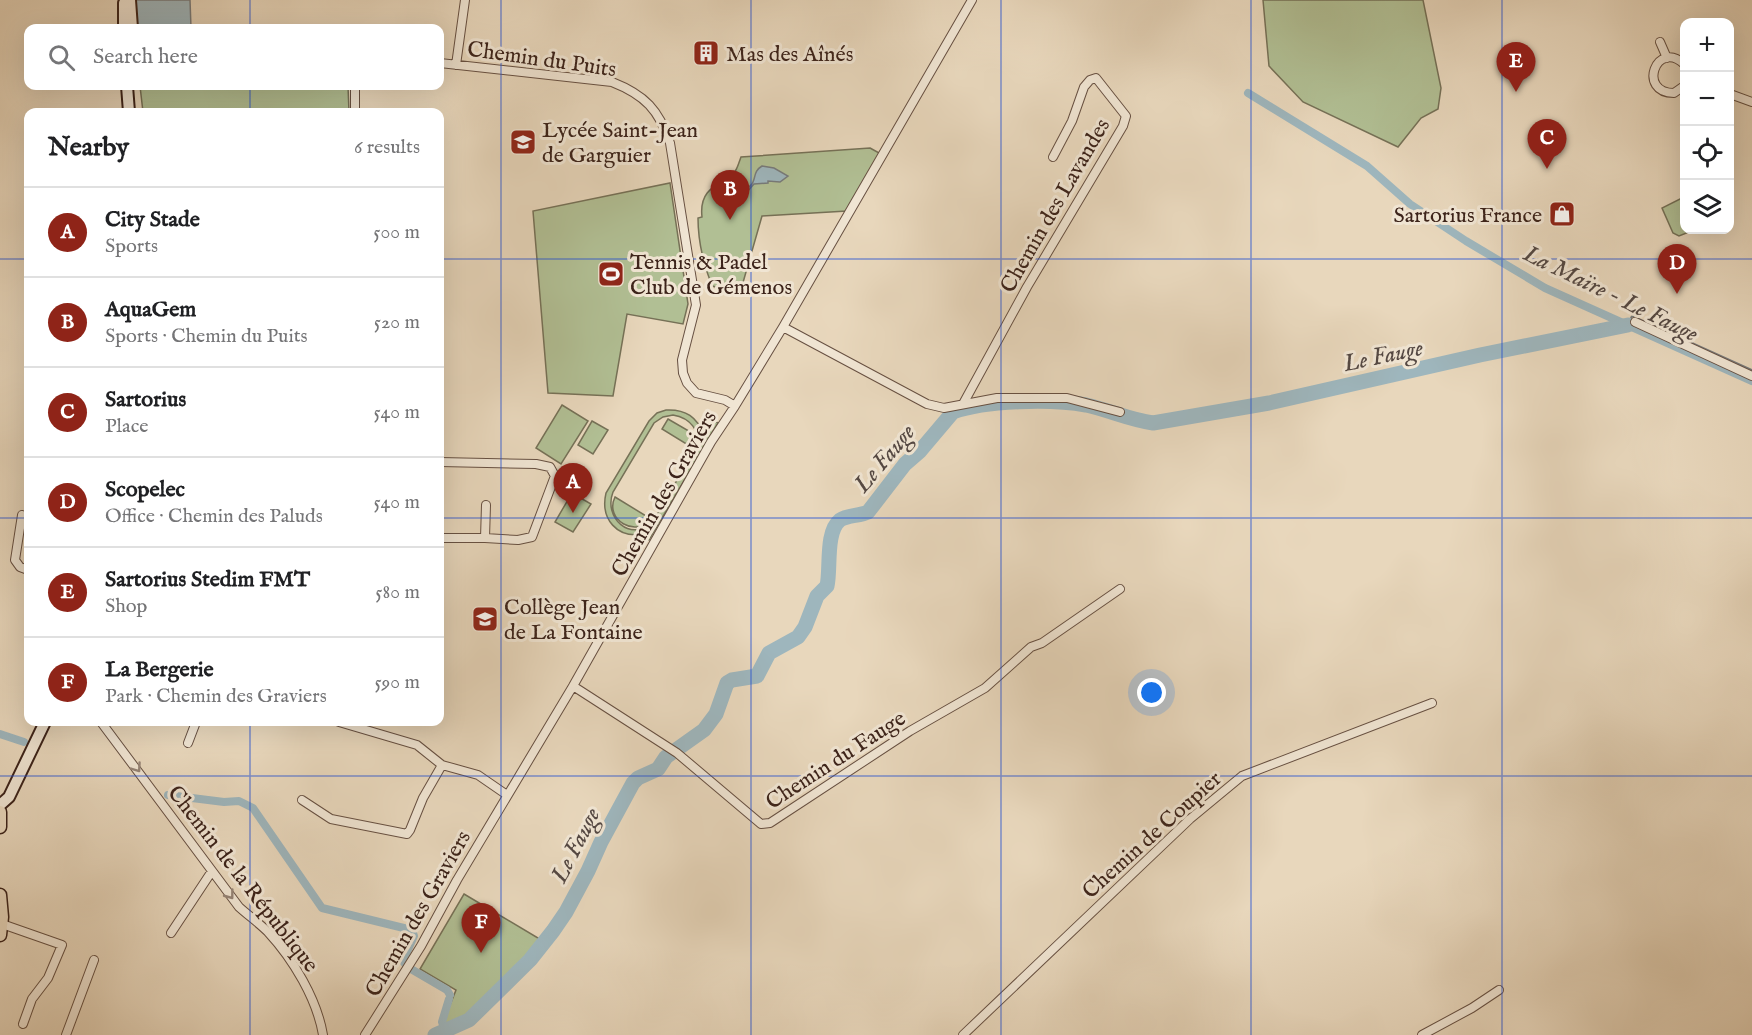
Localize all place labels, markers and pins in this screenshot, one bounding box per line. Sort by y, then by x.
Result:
building icon: Mas des Aînés [691,38,721,68]
place label: Mas des Aînés [726,41,853,69]
pin: E [1496,42,1536,92]
place label: Lycée Saint-Jean de Garguier [542,117,698,170]
pin: C [1528,120,1566,169]
school or university icon: Lycée Saint-Jean de Garguier [508,127,538,157]
pin: B [710,170,750,220]
shop icon: Sartorius France [1547,199,1577,229]
place label: Sartorius France [1394,202,1542,230]
pin: D [1658,244,1696,294]
place label: Tennis & Padel Club de Gémenos [630,249,792,302]
sports icon: Tennis & Padel Club de Gémenos [596,259,626,289]
pin: A [554,464,592,513]
place label: Collège Jean de La Fontaine [504,594,643,647]
school or university icon: Collège Jean de La Fontaine [470,604,500,634]
pin: F [462,904,500,953]

